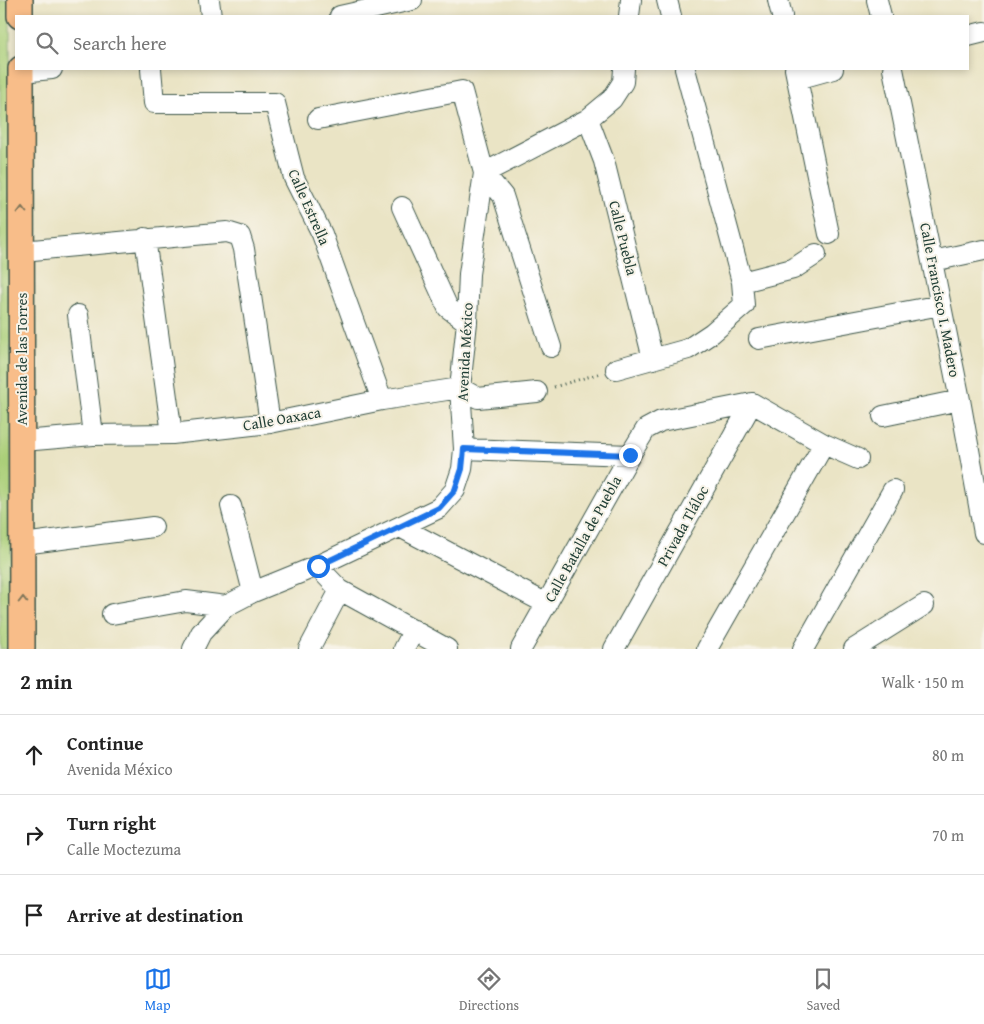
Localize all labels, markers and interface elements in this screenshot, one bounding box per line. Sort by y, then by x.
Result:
search box [15,15,969,70]
icon: search [33,29,61,57]
text: Search here [73,29,167,57]
street label: Calle Estrella [283,165,336,248]
street label: Calle Puebla [604,198,643,277]
one-way arrow [16,206,27,214]
street label: Calle Francisco I. Madero [915,221,966,379]
street label: Avenida de las Torres [11,292,32,426]
street label: Avenida México [451,302,478,402]
street label: Calle Oaxaca [241,401,322,436]
route end [619,444,642,467]
street label: Calle Batalla de Puebla [539,472,626,606]
street label: Privada Tláloc [652,481,714,570]
route start [307,555,330,578]
one-way arrow [18,596,28,604]
text: 2 min [20,666,72,697]
text: Walk · 150 m [881,670,964,694]
text: Continue [67,729,144,757]
icon: ahead [20,741,48,769]
text: 80 m [932,743,964,767]
text: Avenida México [67,757,173,781]
text: Turn right [67,809,156,837]
icon: right [20,821,48,849]
text: 70 m [932,823,964,847]
text: Calle Moctezuma [67,837,181,861]
icon: arrive [20,901,48,929]
text: Arrive at destination [67,901,243,929]
tab: Map [144,965,172,1015]
tab: Directions [459,965,519,1015]
tab: Saved [806,965,840,1015]

